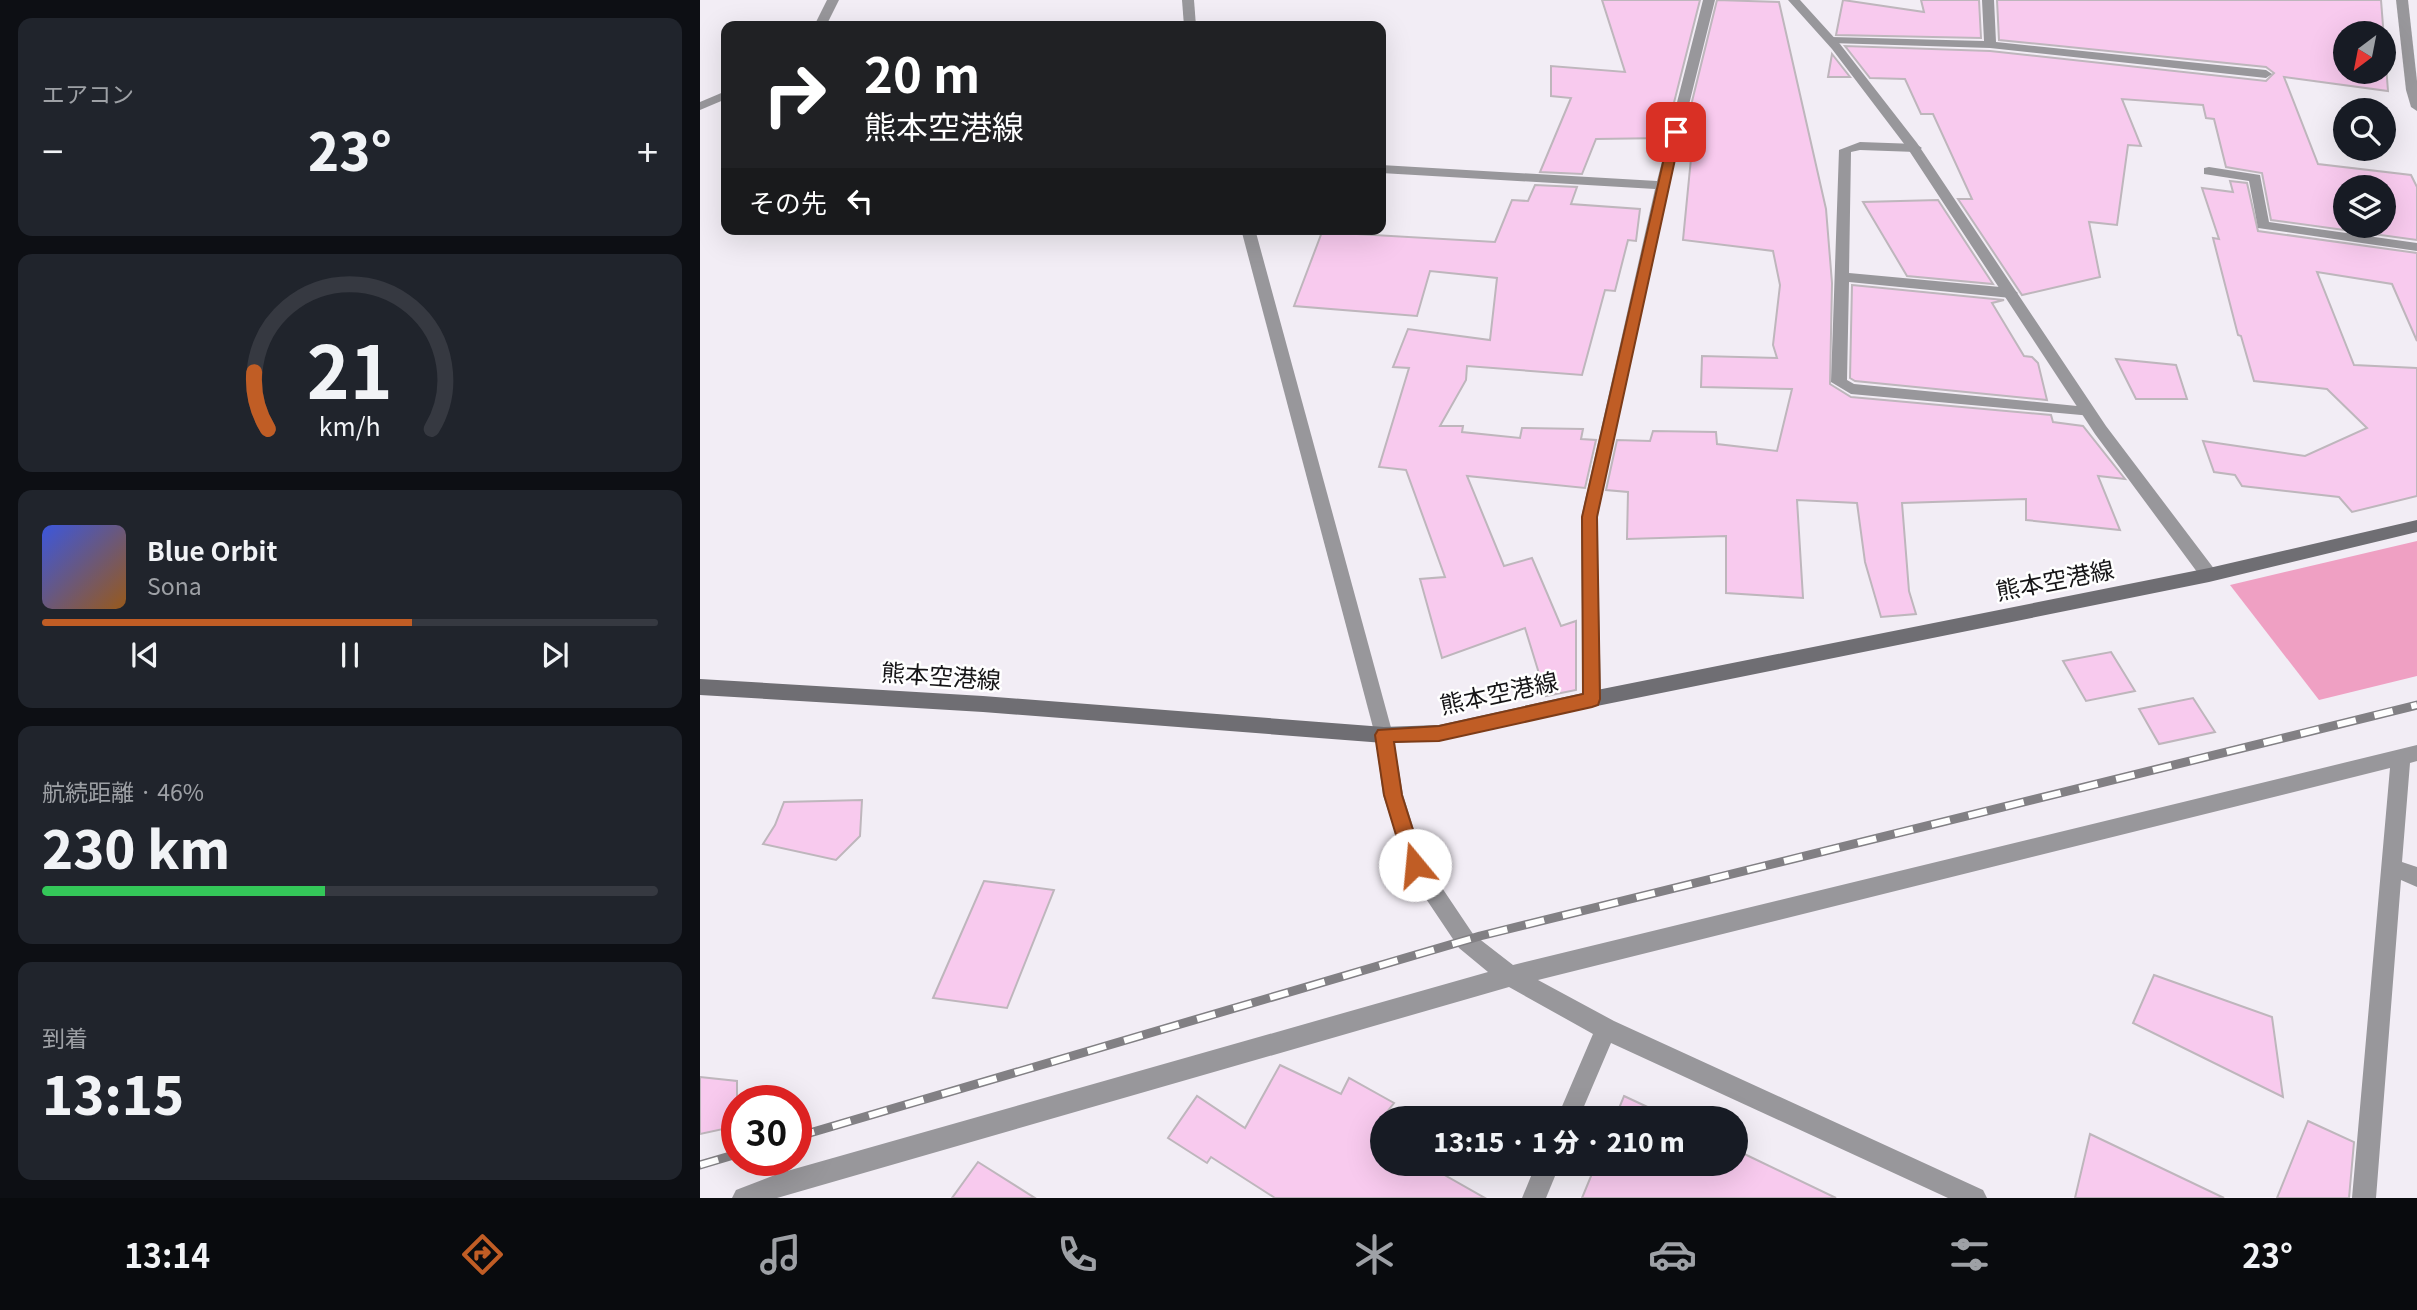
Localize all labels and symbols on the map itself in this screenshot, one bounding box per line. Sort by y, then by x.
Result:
north arrow [2333,21,2396,84]
pin [1646,102,1706,162]
street label: 熊本空港線 [1992,550,2117,607]
street label: 熊本空港線 [880,653,1002,696]
street label: 熊本空港線 [1436,662,1561,721]
position arrow [1378,828,1452,902]
speed limit sign: 30 [721,1085,812,1176]

